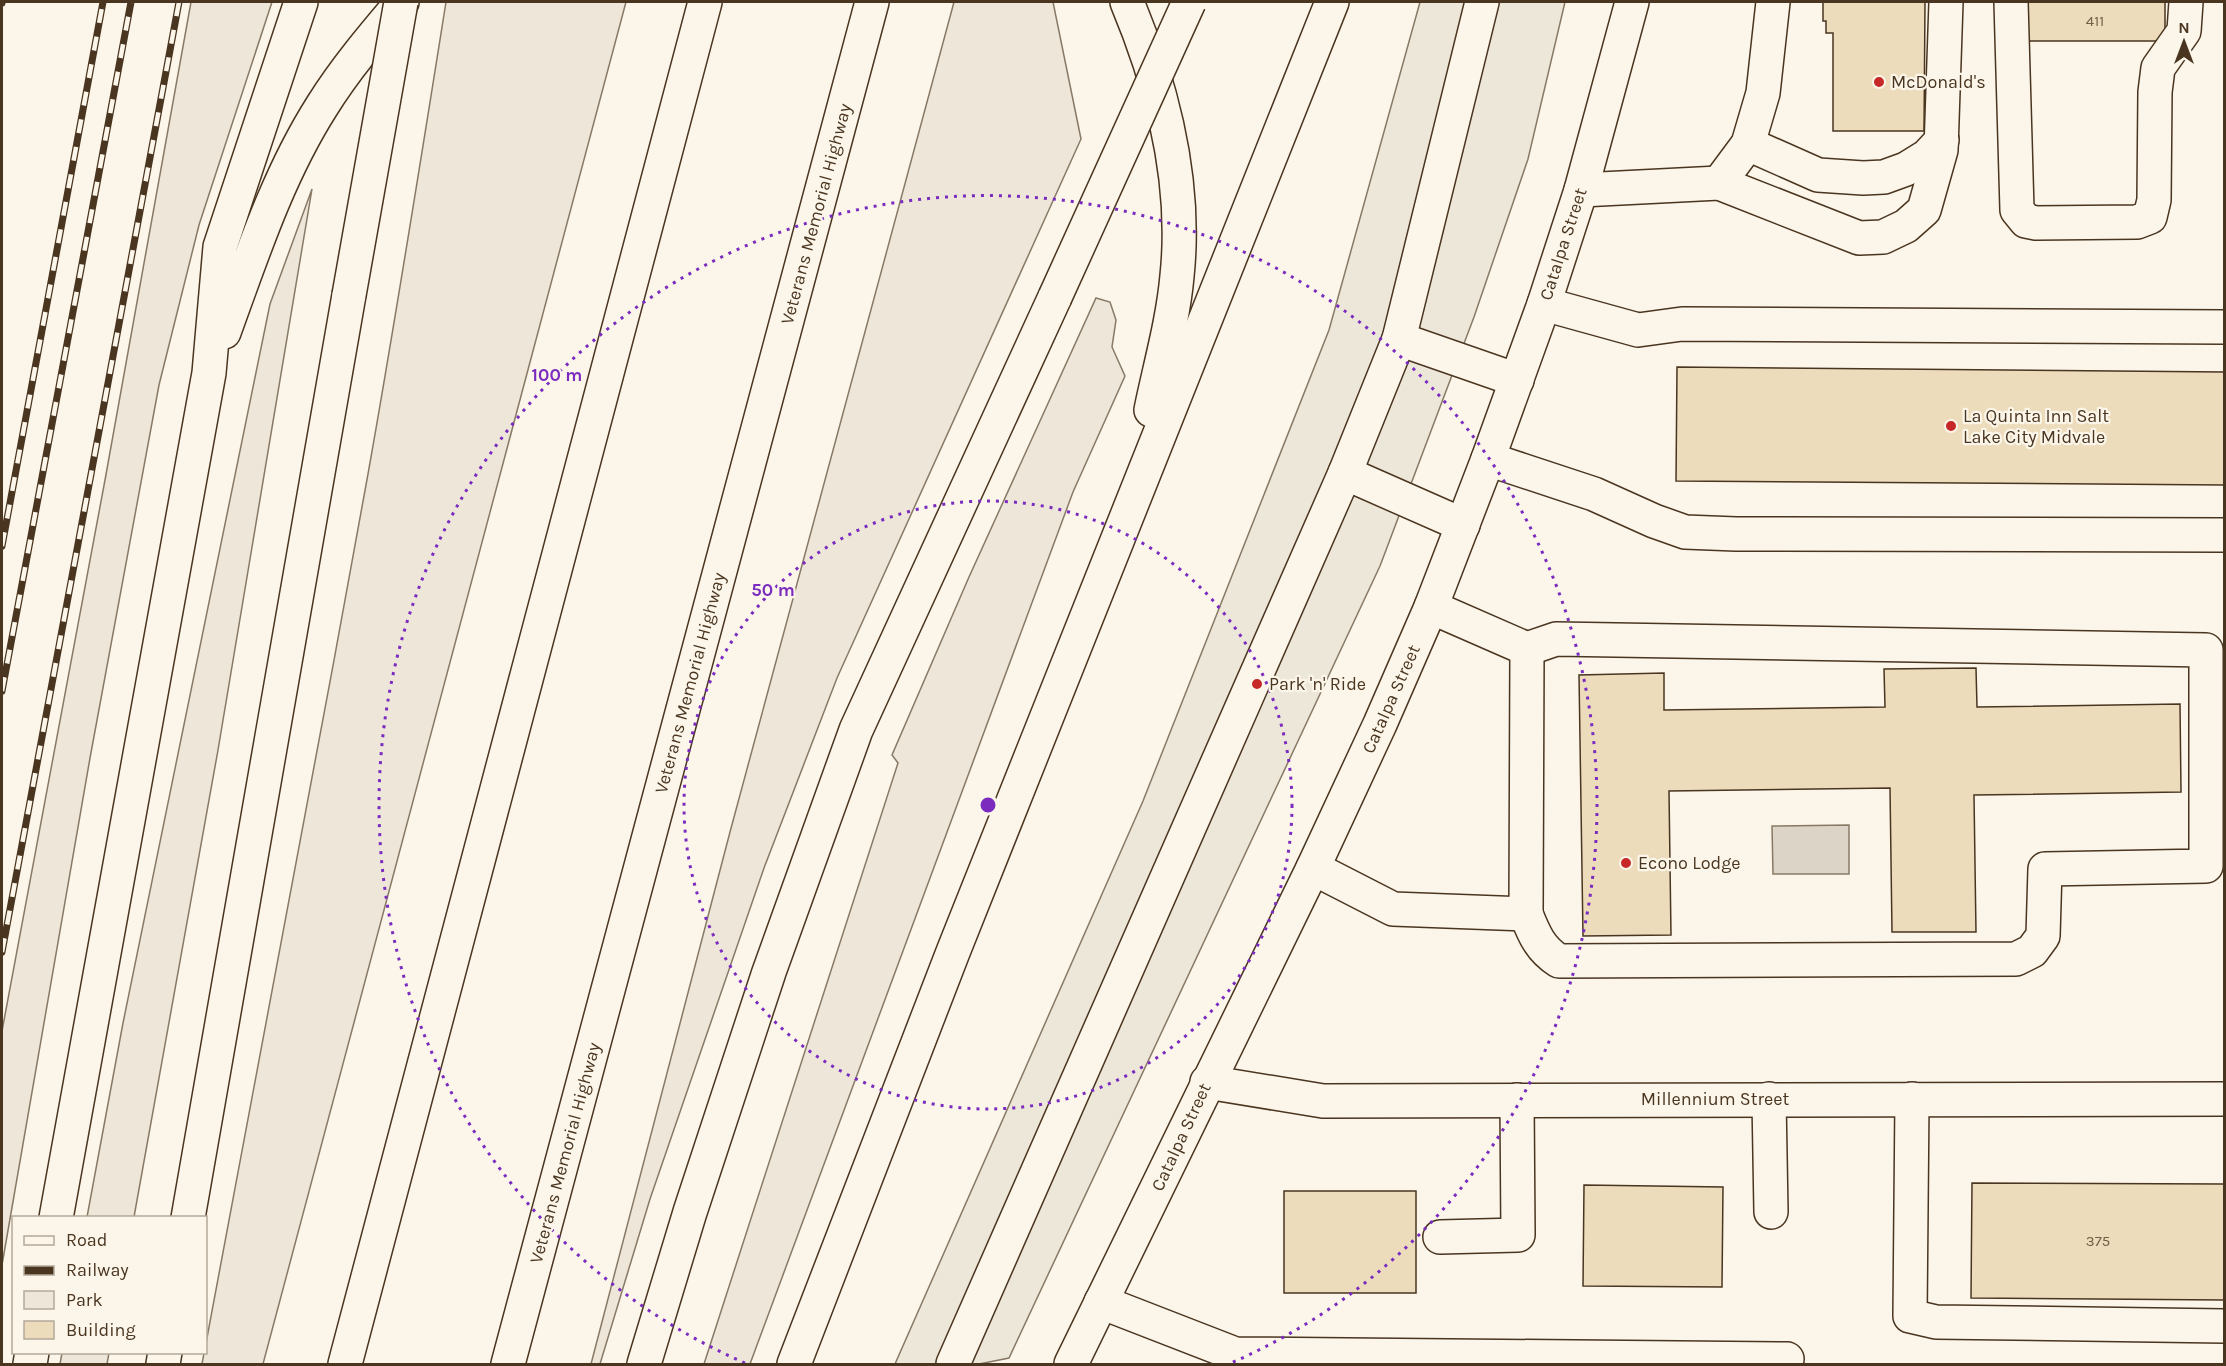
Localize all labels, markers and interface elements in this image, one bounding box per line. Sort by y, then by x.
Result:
house number: 411 [2086,12,2104,30]
north arrow [2154,12,2214,72]
text: N [2178,18,2190,37]
place label: McDonald's [1891,71,1986,93]
marker: McDonald's [1872,75,1886,89]
street label: Veterans Memorial Highway [776,101,856,327]
street label: Catalpa Street [1534,185,1592,303]
text: 100 m [532,364,582,386]
place label: La Quinta Inn Salt Lake City Midvale [1963,405,2109,448]
marker: La Quinta Inn Salt Lake City Midvale [1944,419,1958,433]
street label: Veterans Memorial Highway [650,570,730,796]
text: 50 m [751,579,795,601]
street label: Catalpa Street [1357,641,1425,757]
place label: Park 'n' Ride [1269,673,1366,695]
marker: Park 'n' Ride [1250,677,1264,691]
centre of rings [978,795,998,815]
place label: Econo Lodge [1638,852,1741,874]
marker: Econo Lodge [1619,856,1633,870]
street label: Veterans Memorial Highway [525,1040,605,1266]
street label: Catalpa Street [1146,1079,1216,1195]
street label: Millennium Street [1641,1088,1789,1110]
legend [12,1216,207,1354]
text: Road [66,1229,107,1251]
house number: 375 [2086,1232,2110,1250]
text: Railway [66,1259,129,1281]
text: Park [66,1289,103,1311]
text: Building [66,1319,136,1341]

